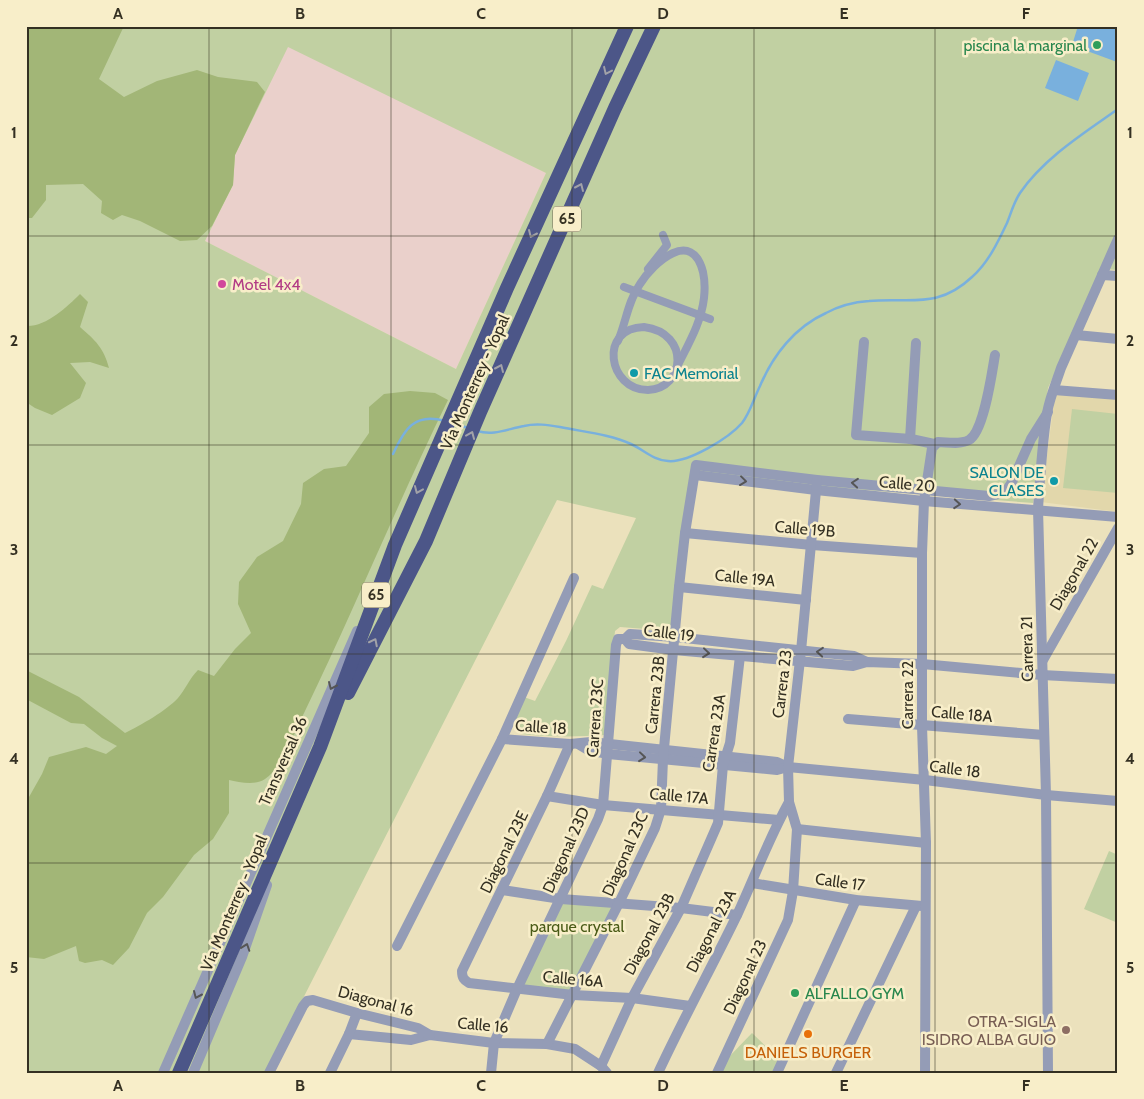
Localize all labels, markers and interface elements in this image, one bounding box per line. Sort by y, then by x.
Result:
text: A [113,4,123,23]
text: B [295,4,305,23]
text: C [476,4,486,23]
text: D [657,4,669,23]
text: E [839,4,849,23]
text: F [1022,4,1031,23]
place label: piscina la marginal [963,36,1087,55]
marker: piscina la marginal [1091,39,1103,51]
one-way arrow [603,65,613,74]
text: 1 [11,123,17,142]
text: 1 [1127,123,1133,142]
one-way arrow [574,183,585,192]
road number: 65 [553,206,581,232]
one-way arrow [528,229,538,238]
place label: Motel 4x4 [232,275,300,294]
marker: Motel 4x4 [216,278,228,290]
street label: Vía Monterrey - Yopal [437,311,513,453]
text: 2 [10,331,18,350]
text: 2 [1126,331,1134,350]
one-way arrow [494,364,504,373]
place label: FAC Memorial [644,364,739,383]
marker: FAC Memorial [628,367,640,379]
one-way arrow [464,431,475,440]
place label: SALON DE CLASES [969,463,1044,500]
street label: Calle 20 [878,472,936,496]
one-way arrow [740,475,748,486]
marker: SALON DE CLASES [1048,475,1060,487]
one-way arrow [851,478,859,489]
one-way arrow [414,485,425,494]
one-way arrow [953,498,961,509]
street label: Calle 19B [774,517,836,541]
street label: Diagonal 22 [1046,535,1102,613]
text: 3 [10,540,18,559]
text: 3 [1126,540,1134,559]
street label: Calle 19A [714,565,776,591]
road number: 65 [362,582,390,608]
street label: Carrera 21 [1017,616,1037,682]
street label: Calle 19 [642,620,696,646]
one-way arrow [368,638,378,647]
one-way arrow [702,647,710,658]
one-way arrow [816,647,824,658]
street label: Carrera 23 [768,649,796,719]
street label: Carrera 23B [641,655,669,735]
street label: Carrera 22 [898,661,917,729]
street label: Carrera 23C [583,678,607,758]
one-way arrow [328,681,339,690]
street label: Carrera 23A [698,692,730,773]
street label: Calle 18A [931,702,994,726]
street label: Transversal 36 [255,713,311,809]
street label: Calle 18 [515,716,567,738]
text: 4 [9,749,19,768]
text: 4 [1125,749,1135,768]
one-way arrow [639,751,647,762]
street label: Calle 18 [928,756,982,782]
street label: Calle 17A [649,784,709,808]
street label: Diagonal 23D [539,804,593,896]
street label: Diagonal 23E [476,808,532,896]
street label: Diagonal 23C [598,809,652,899]
street label: Vía Monterrey - Yopal [197,832,271,974]
street label: Calle 17 [814,869,866,895]
street label: Diagonal 23A [682,886,740,976]
street label: Diagonal 23B [619,889,679,978]
park label: parque crystal [530,917,624,936]
street label: Diagonal 23 [719,937,771,1017]
one-way arrow [240,943,250,952]
text: 5 [10,958,18,977]
text: 5 [1126,958,1134,977]
street label: Calle 16A [542,967,604,991]
street label: Diagonal 16 [336,982,416,1020]
place label: ALFALLO GYM [805,984,904,1003]
marker: ALFALLO GYM [789,987,801,999]
one-way arrow [192,990,203,999]
place label: OTRA-SIGLA ISIDRO ALBA GUIO [922,1012,1056,1049]
street label: Calle 16 [457,1013,509,1037]
marker: OTRA-SIGLA ISIDRO ALBA GUIO [1060,1024,1072,1036]
marker: DANIELS BURGER [802,1028,814,1040]
place label: DANIELS BURGER [745,1043,872,1062]
text: A [113,1076,123,1095]
text: B [295,1076,305,1095]
text: C [476,1076,486,1095]
text: D [657,1076,669,1095]
text: E [839,1076,849,1095]
text: F [1022,1076,1031,1095]

